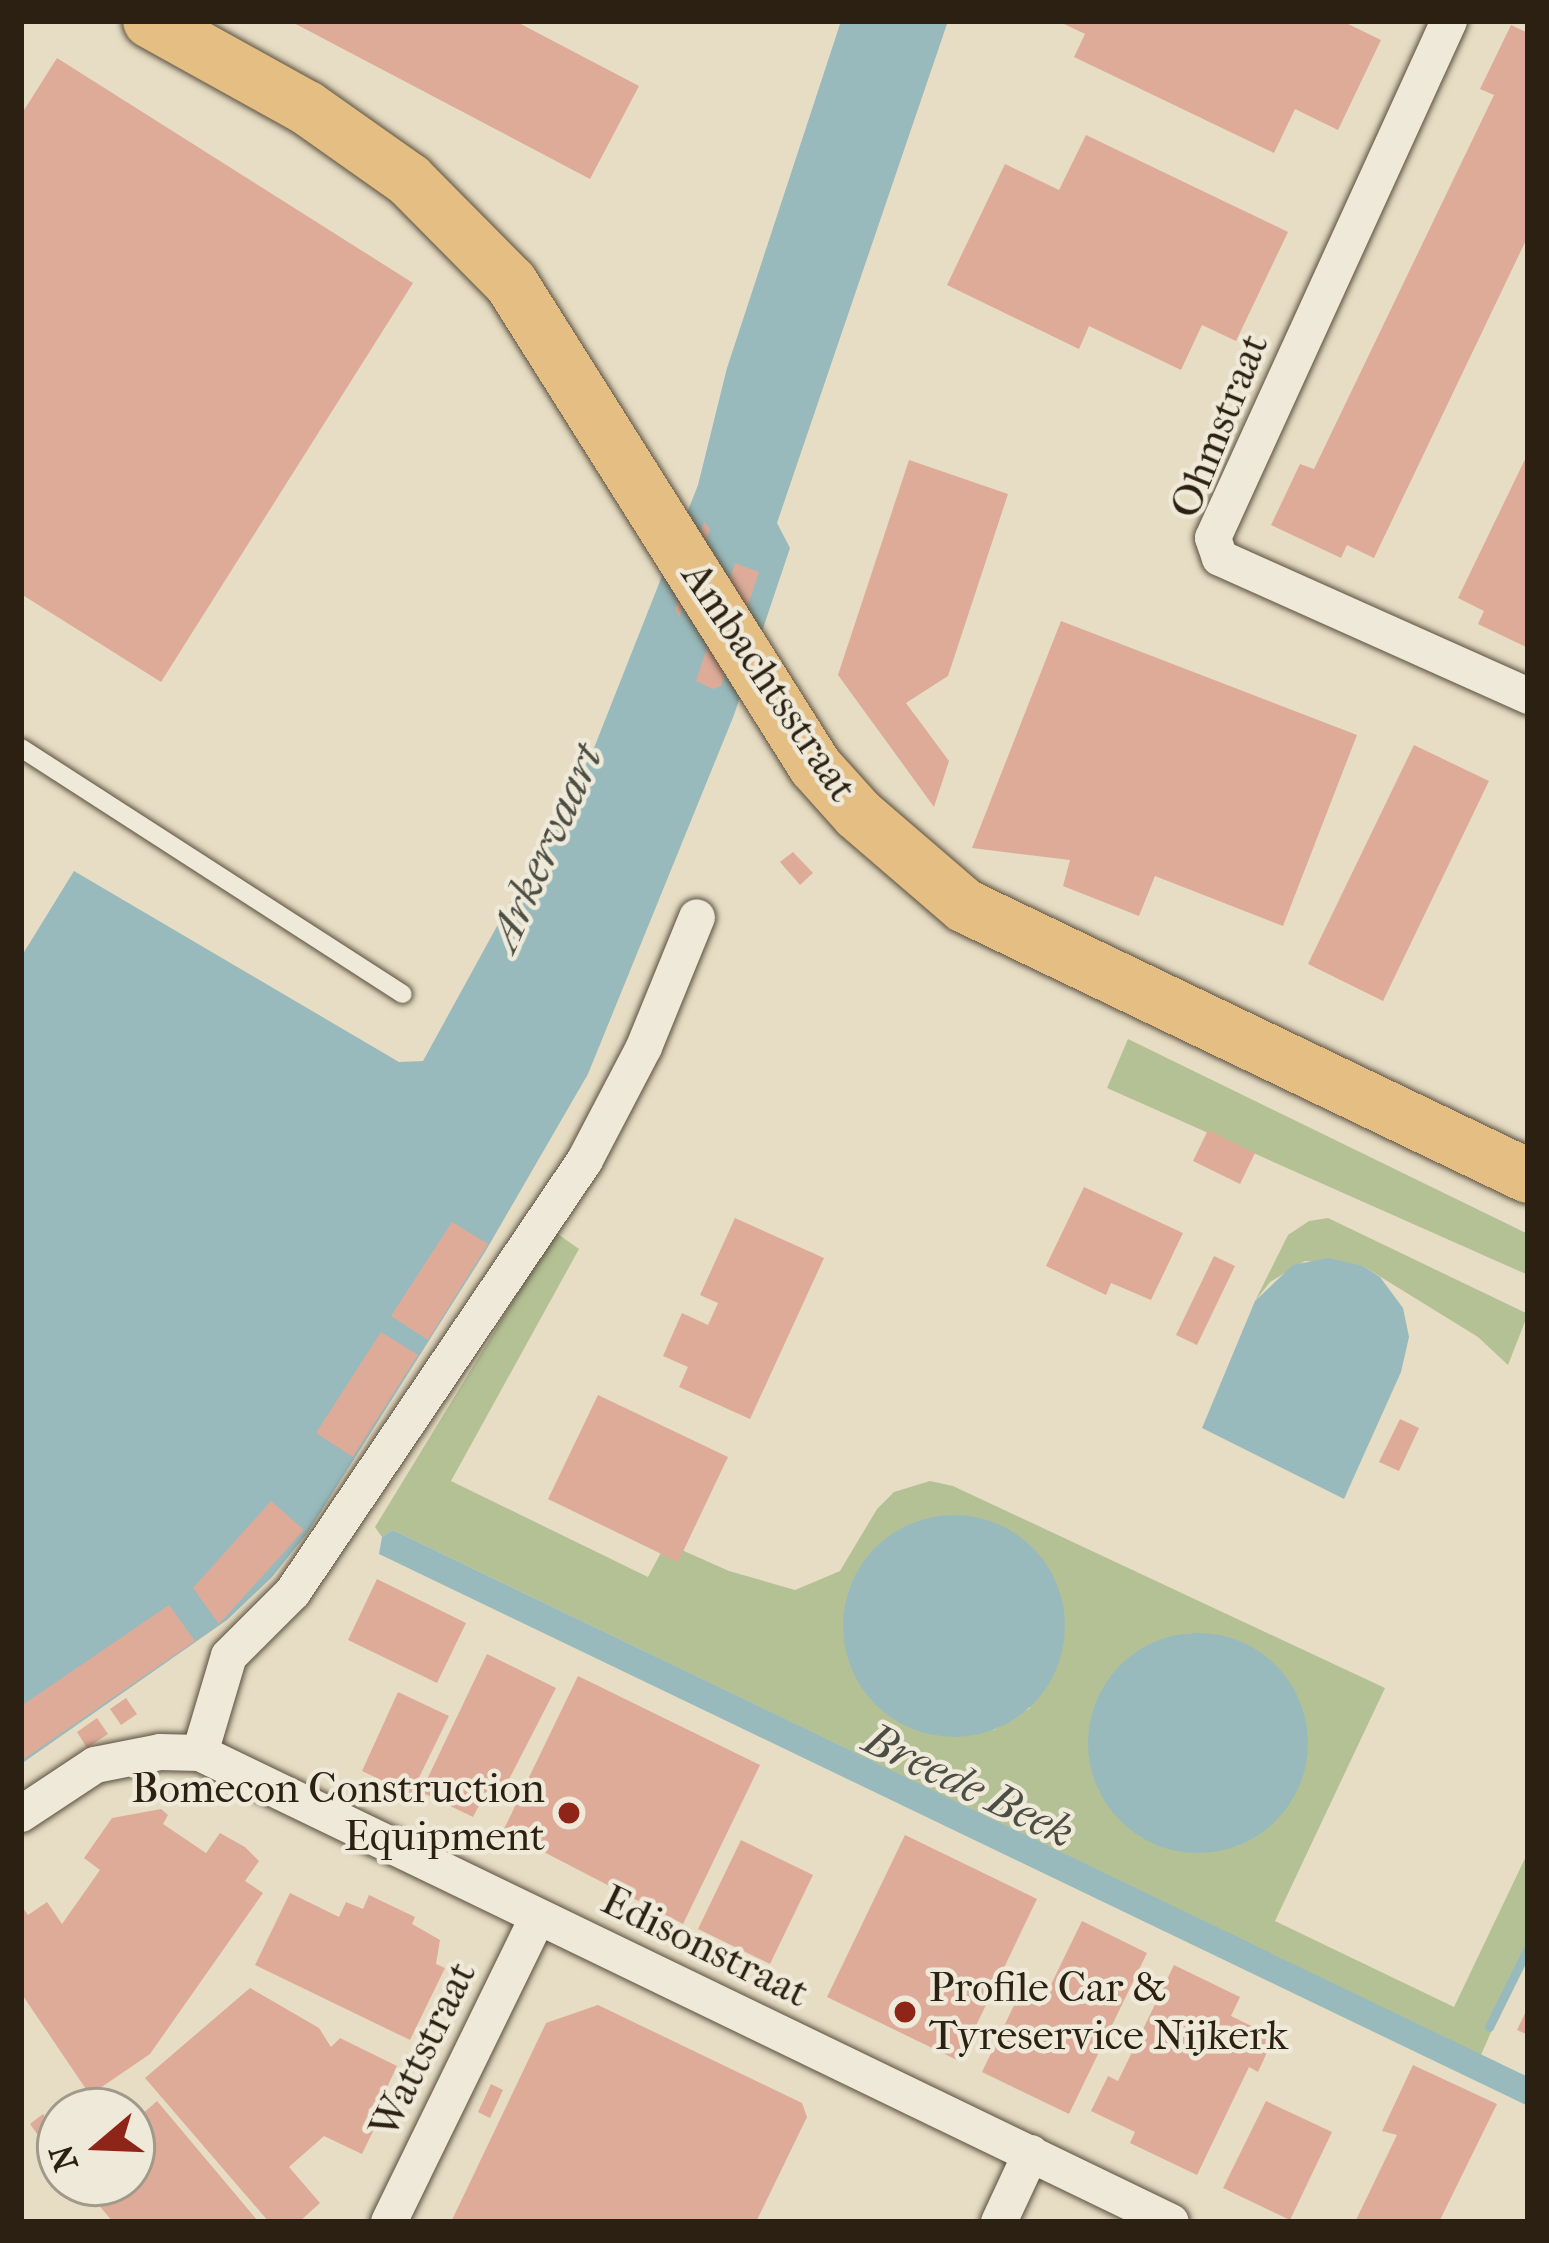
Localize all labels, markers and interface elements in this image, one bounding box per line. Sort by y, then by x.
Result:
street label: Ohmstraat [1160,327,1280,525]
street label: Ambachtsstraat [670,553,868,811]
water label: Arkervaart [477,736,615,958]
water label: Breede Beek [855,1712,1083,1860]
place label: Bomecon Construction Equipment [131,1764,545,1862]
marker: Bomecon Construction Equipment [556,1800,582,1826]
street label: Edisonstraat [593,1875,817,2019]
street label: Wattstraat [359,1954,487,2146]
place label: Profile Car & Tyreservice Nijkerk [929,1963,1288,2062]
marker: Profile Car & Tyreservice Nijkerk [892,1999,918,2025]
north arrow [36,2087,156,2207]
text: N [42,2140,87,2176]

